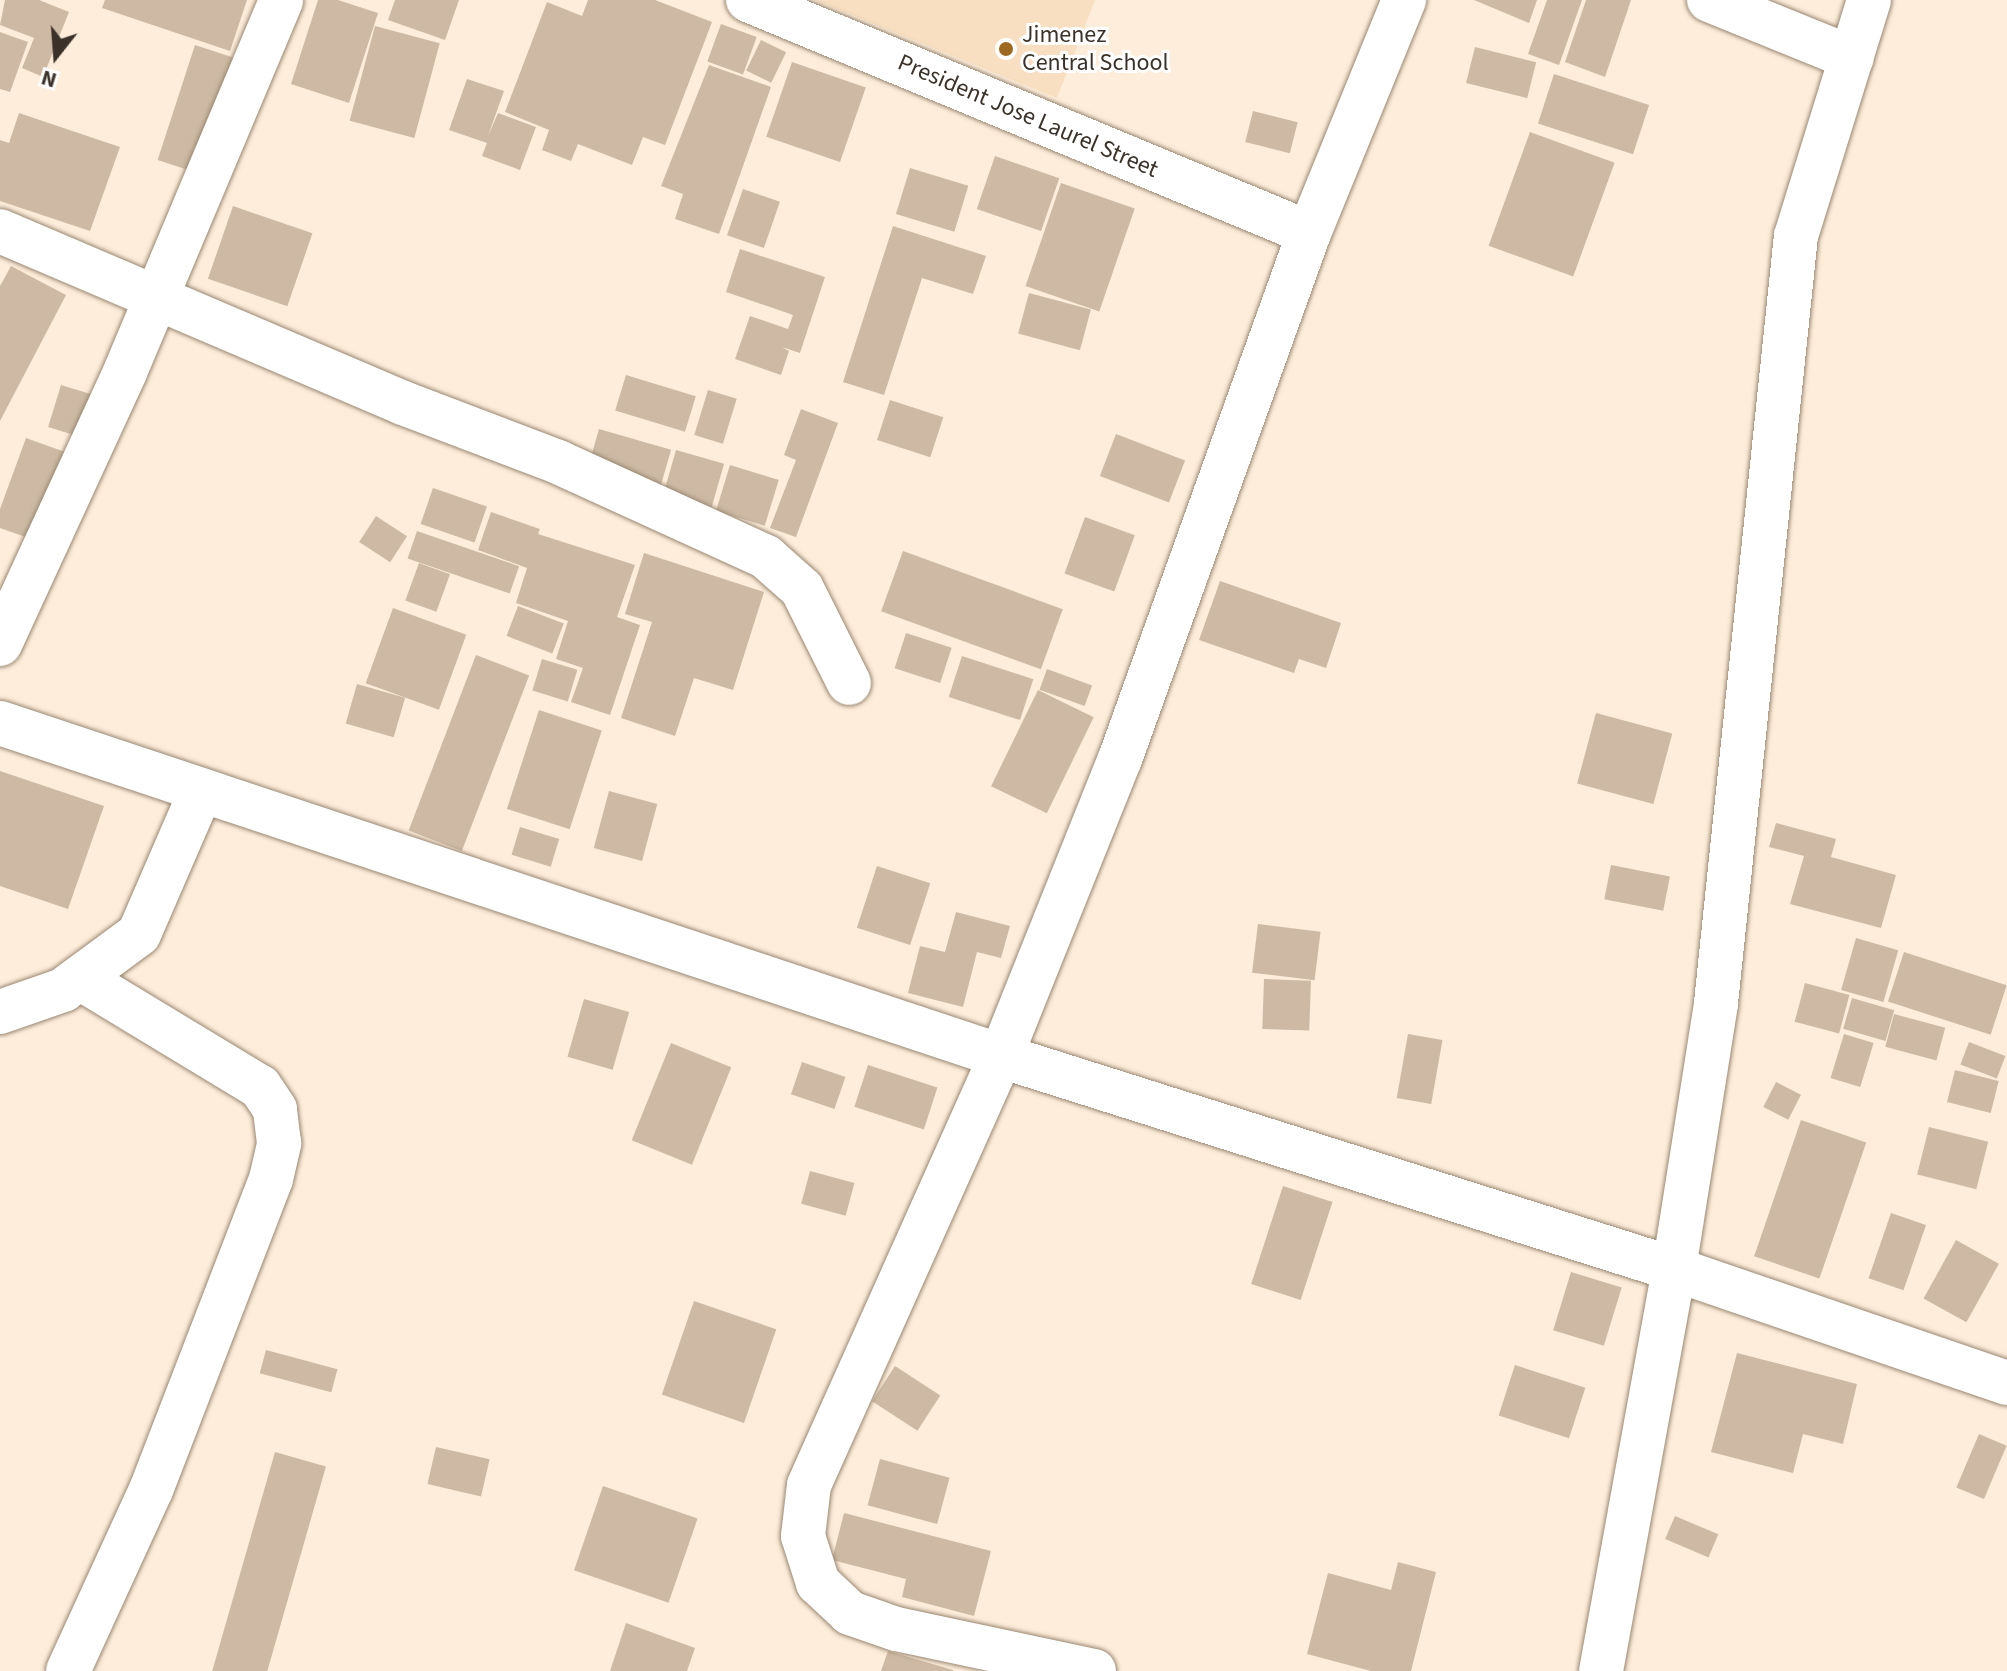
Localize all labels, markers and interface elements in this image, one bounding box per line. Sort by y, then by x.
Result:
north arrow [16,16,96,96]
place label: Jimenez Central School [1022,21,1169,77]
marker: Jimenez Central School [997,40,1015,58]
street label: President Jose Laurel Street [894,48,1162,184]
text: N [37,62,61,96]

